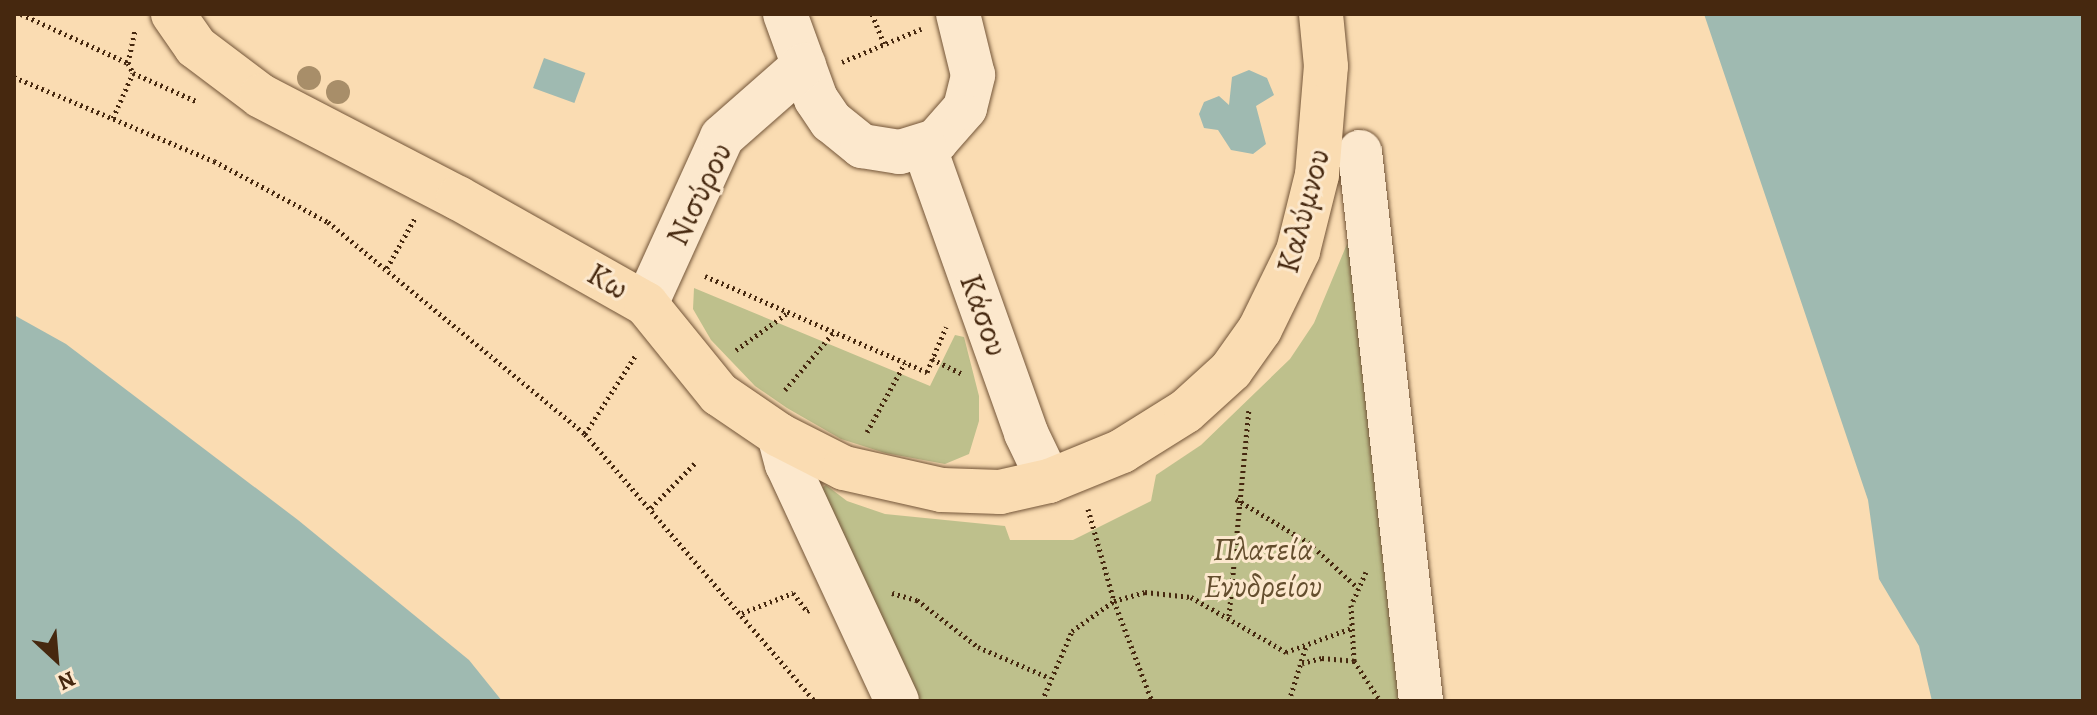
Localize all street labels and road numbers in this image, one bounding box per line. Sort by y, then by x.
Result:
street label: Νισύρου [658,136,740,252]
street label: Καλύμνου [1268,145,1338,277]
street label: Κω [581,254,635,308]
street label: Κάσου [951,269,1017,361]

